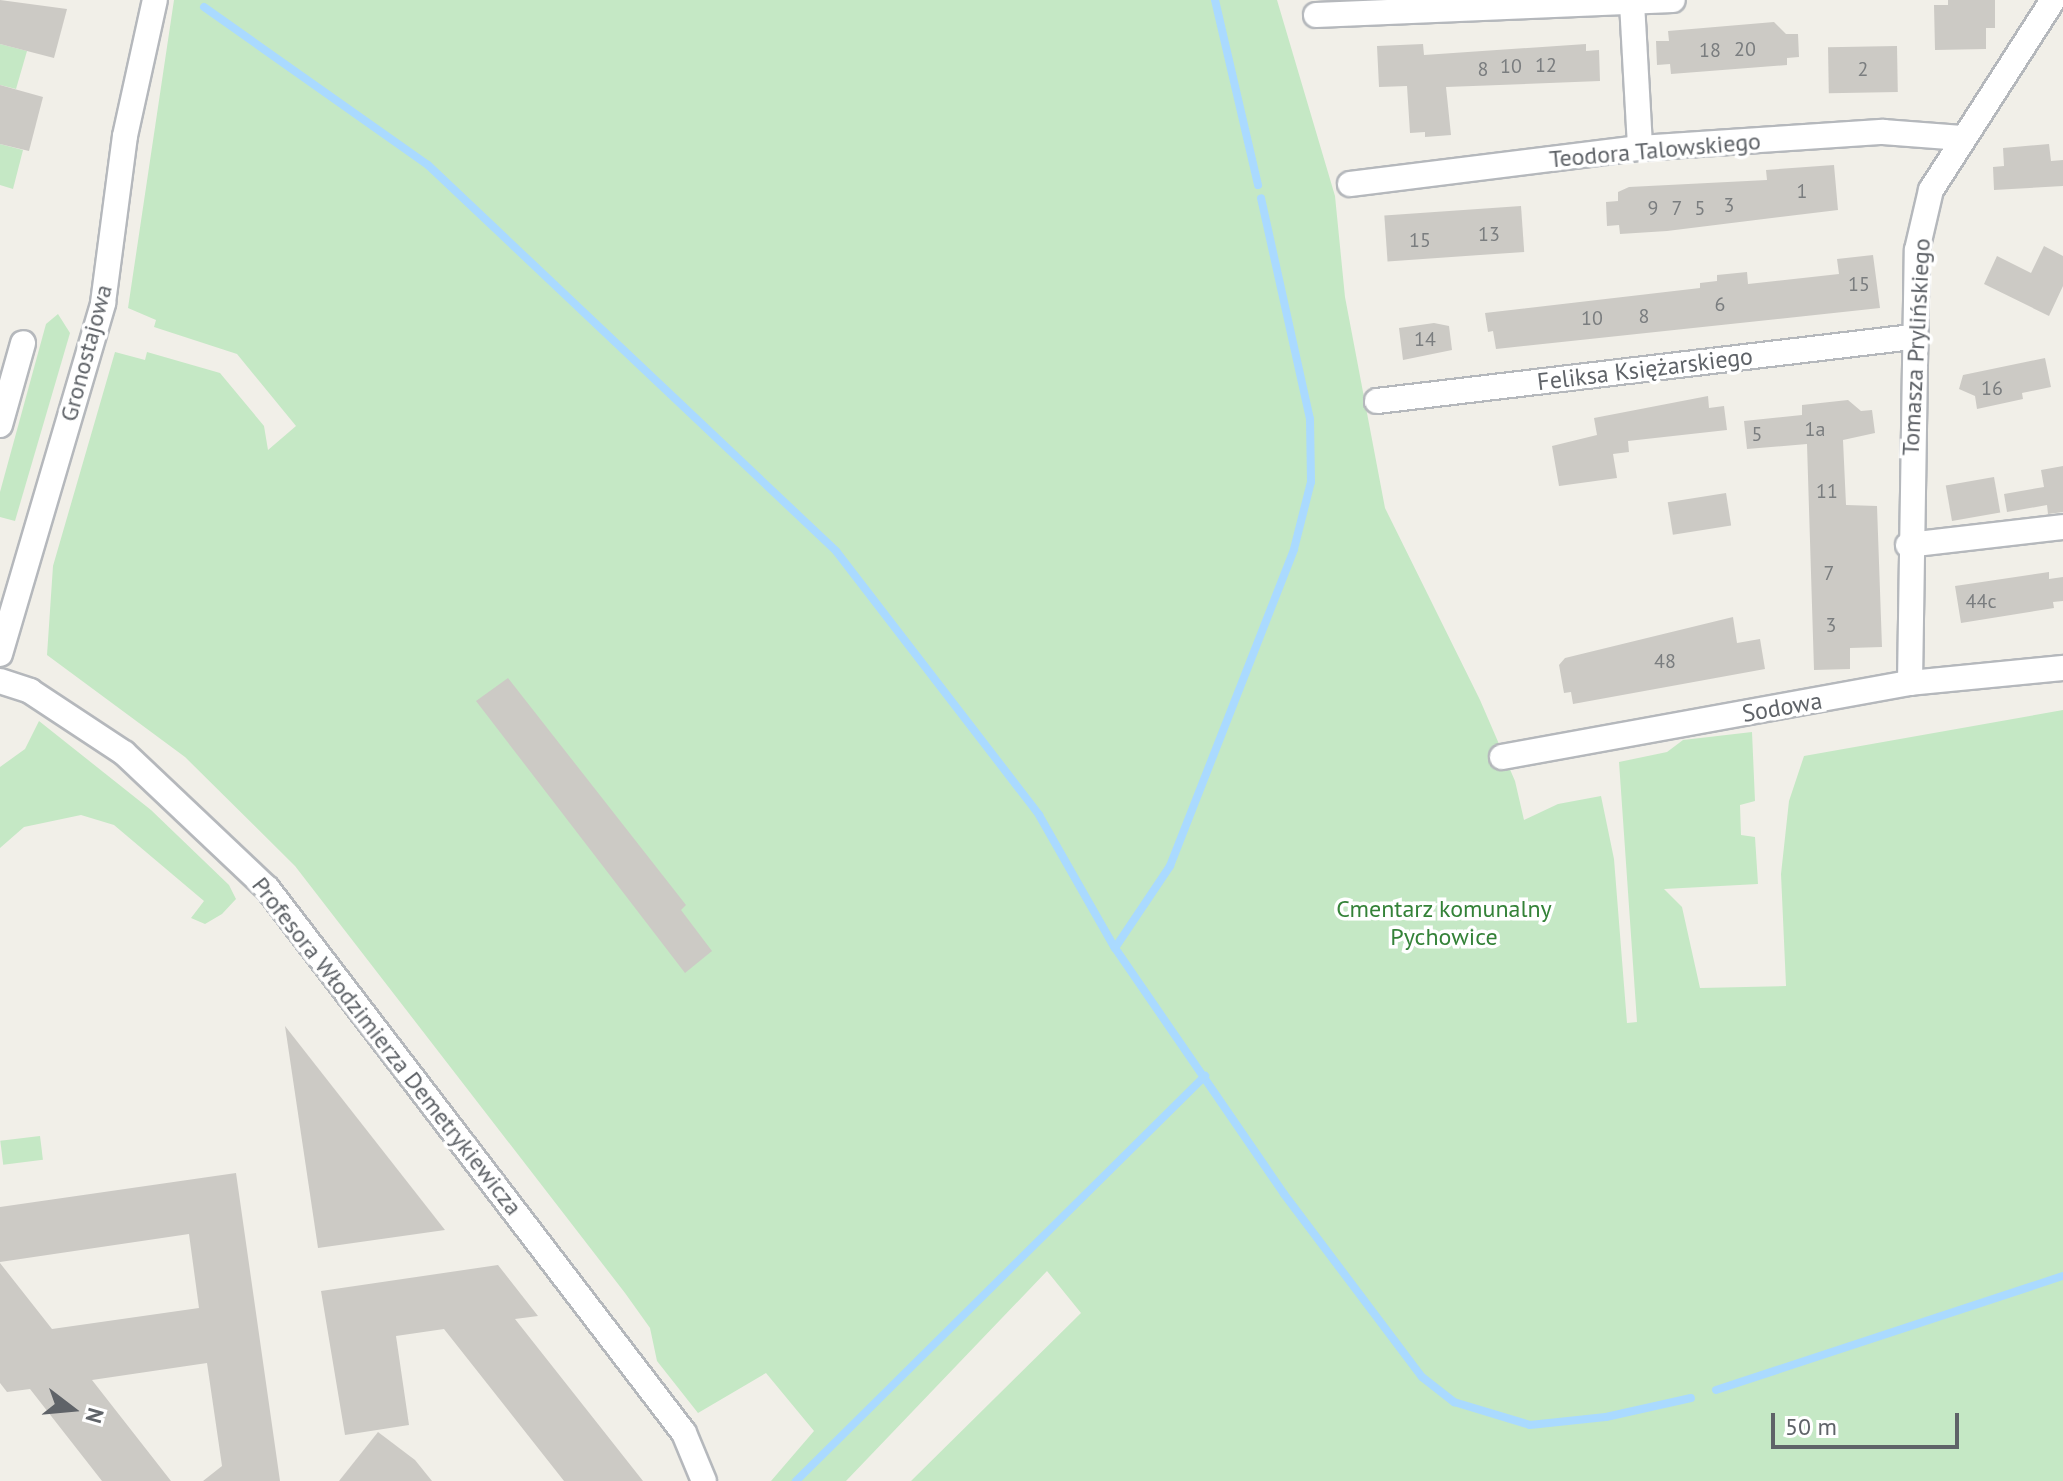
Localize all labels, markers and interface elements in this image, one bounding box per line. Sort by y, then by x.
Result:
house number: 20 [1734,37,1756,61]
house number: 18 [1699,38,1721,62]
house number: 12 [1535,53,1557,77]
house number: 10 [1500,54,1522,78]
house number: 8 [1478,57,1488,81]
house number: 2 [1858,57,1868,81]
street label: Teodora Talowskiego [1548,126,1762,174]
house number: 1 [1797,179,1807,203]
house number: 3 [1724,193,1734,217]
house number: 9 [1648,196,1658,220]
house number: 7 [1672,196,1682,220]
house number: 5 [1695,196,1705,220]
house number: 13 [1478,222,1500,246]
house number: 15 [1409,228,1431,252]
street label: Tomasza Prylińskiego [1896,237,1936,457]
house number: 15 [1848,272,1870,296]
street label: Gronostajowa [54,281,118,425]
house number: 6 [1715,292,1725,316]
house number: 8 [1639,304,1649,328]
house number: 10 [1581,306,1603,330]
house number: 14 [1414,327,1436,351]
street label: Feliksa Księżarskiego [1536,341,1754,397]
house number: 16 [1981,376,2003,400]
house number: 1a [1805,417,1825,441]
house number: 5 [1752,422,1762,446]
house number: 11 [1816,479,1838,503]
house number: 7 [1824,561,1834,585]
house number: 44c [1966,589,1996,613]
house number: 3 [1826,613,1836,637]
house number: 48 [1654,649,1676,673]
street label: Sodowa [1740,686,1824,728]
street label: Profesora Włodzimierza Demetrykiewicza [246,871,528,1221]
park label: Cmentarz komunalny Pychowice [1336,895,1552,951]
north arrow [32,1369,112,1449]
scale bar [1775,1397,1963,1447]
text: N [80,1405,111,1426]
text: 50 m [1785,1411,1837,1442]

